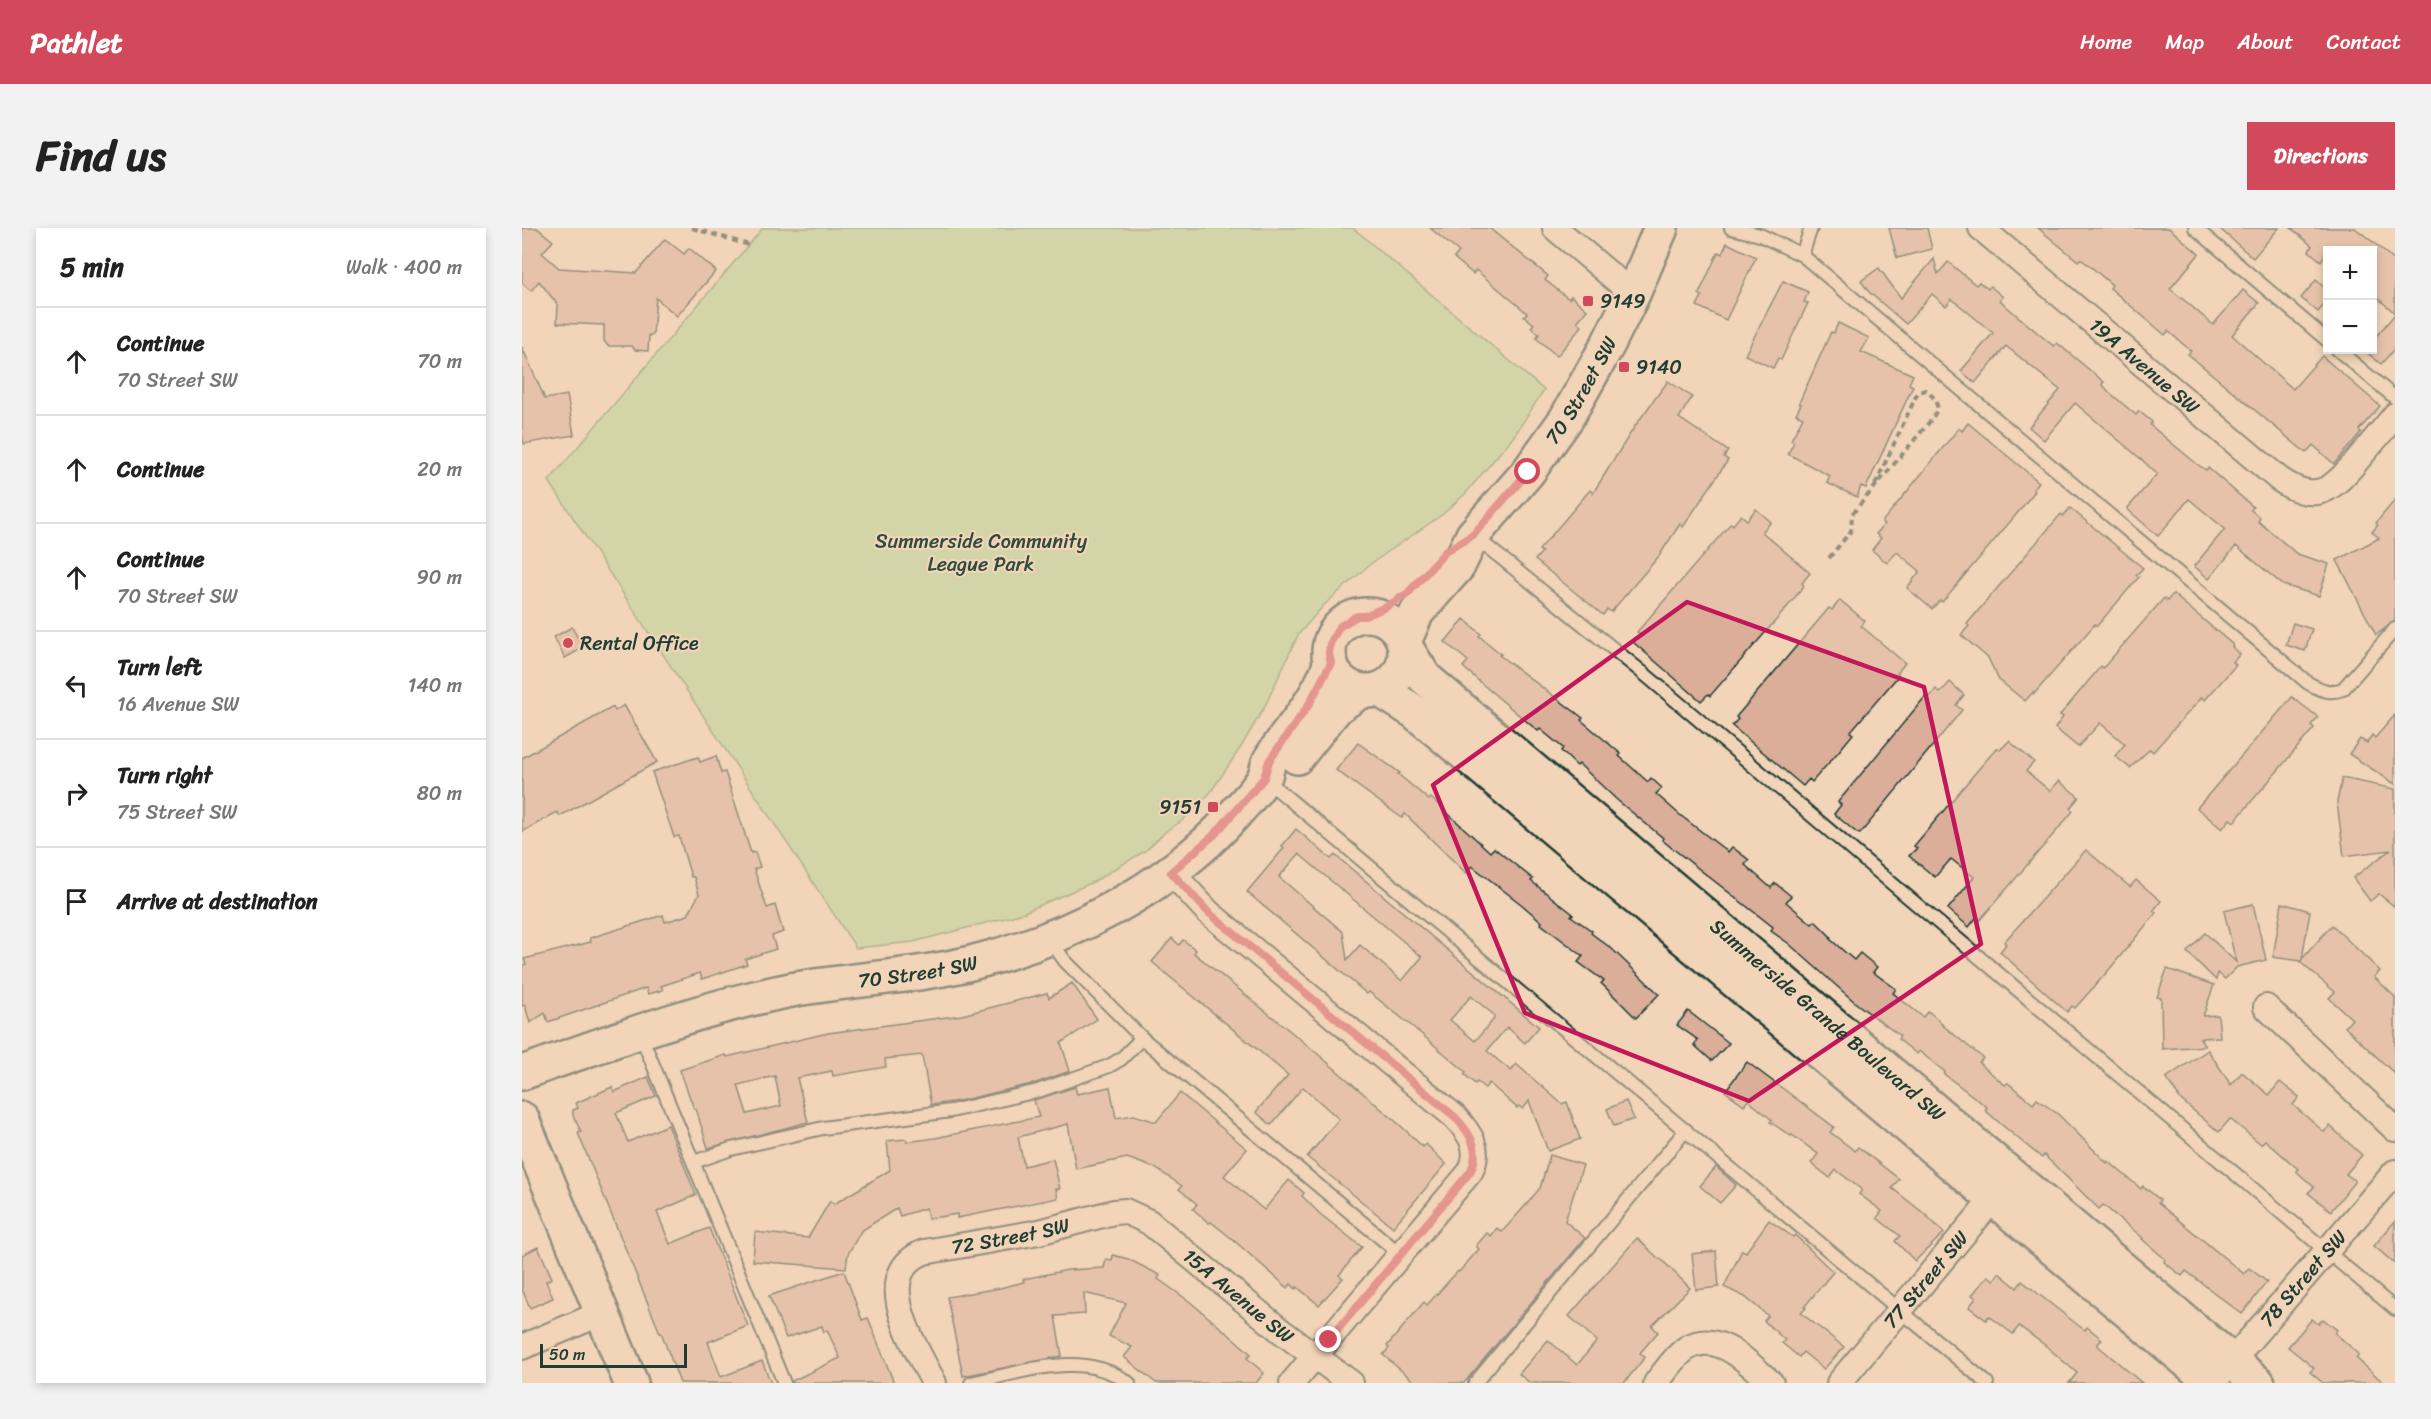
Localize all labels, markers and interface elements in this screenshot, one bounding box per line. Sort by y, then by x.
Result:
text: Pathlet [30,18,123,67]
text: Home [2080,23,2132,61]
text: Map [2165,23,2204,61]
text: About [2237,23,2294,61]
text: Contact [2327,23,2401,61]
text: Find us [36,119,166,193]
button: Directions [2247,122,2395,190]
text: 5 min [60,244,124,290]
map controls [2323,246,2377,354]
button: + [2323,246,2377,300]
text: Walk · 400 m [346,250,462,285]
place label: 9149 [1600,284,1646,319]
marker: 9149 [1581,294,1595,308]
button: − [2323,300,2377,354]
street label: 19A Avenue SW [2081,309,2208,423]
text: Continue [117,324,205,363]
street label: 70 Street SW [1535,330,1627,452]
text: 70 m [417,344,462,379]
icon: ahead [60,345,93,378]
place label: 9140 [1636,350,1682,385]
marker: 9140 [1617,360,1631,374]
text: 70 Street SW [117,363,238,398]
text: Continue [117,450,205,489]
text: 20 m [417,452,462,487]
icon: ahead [60,453,93,486]
route start [1514,458,1540,484]
park label: Summerside Community League Park [875,524,1088,582]
text: Continue [117,540,205,579]
text: 90 m [417,560,462,595]
icon: ahead [60,561,93,594]
text: 70 Street SW [117,579,238,614]
place label: Rental Office [580,626,699,661]
marker: Rental Office [561,636,575,650]
text: Turn left [117,648,202,687]
text: 140 m [408,668,462,703]
icon: left [60,669,93,702]
text: 16 Avenue SW [117,687,239,722]
text: Turn right [117,756,212,795]
text: 80 m [417,776,462,811]
icon: right [60,777,93,810]
place label: 9151 [1159,790,1201,825]
text: 75 Street SW [117,795,237,830]
marker: 9151 [1206,800,1220,814]
text: Arrive at destination [117,882,318,921]
icon: arrive [60,885,93,918]
street label: Summerside Grande Boulevard SW [1702,909,1954,1131]
street label: 70 Street SW [856,944,982,998]
street label: 72 Street SW [949,1207,1074,1264]
street label: 78 Street SW [2251,1221,2356,1335]
street label: 77 Street SW [1874,1222,1978,1337]
street label: 15A Avenue SW [1175,1239,1302,1353]
route end [1315,1326,1341,1352]
text: 50 m [549,1340,585,1369]
scale bar [540,1341,687,1368]

